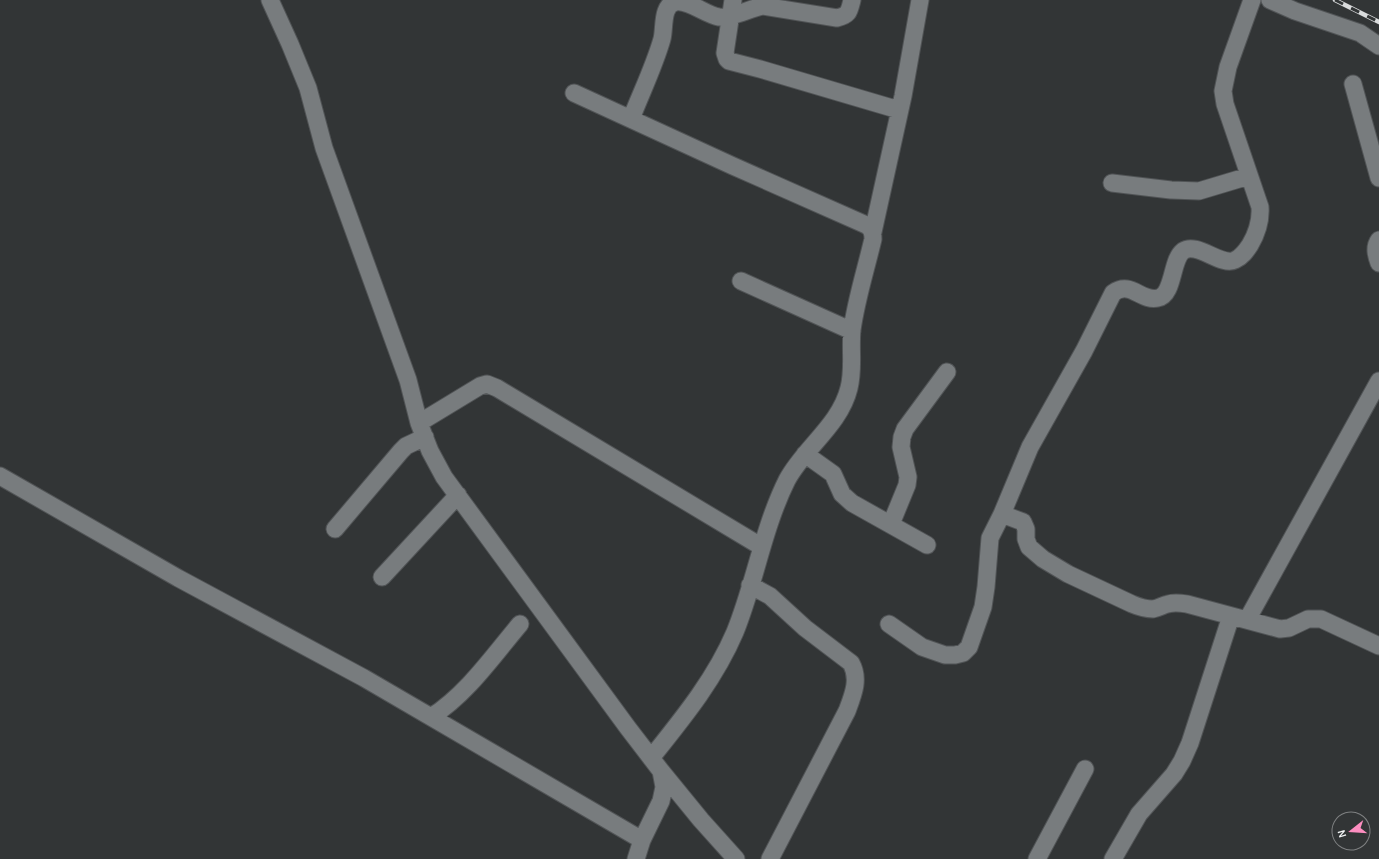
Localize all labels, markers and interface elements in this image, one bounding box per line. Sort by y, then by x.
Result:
north arrow [1331,811,1371,851]
text: N [1335,828,1349,839]

